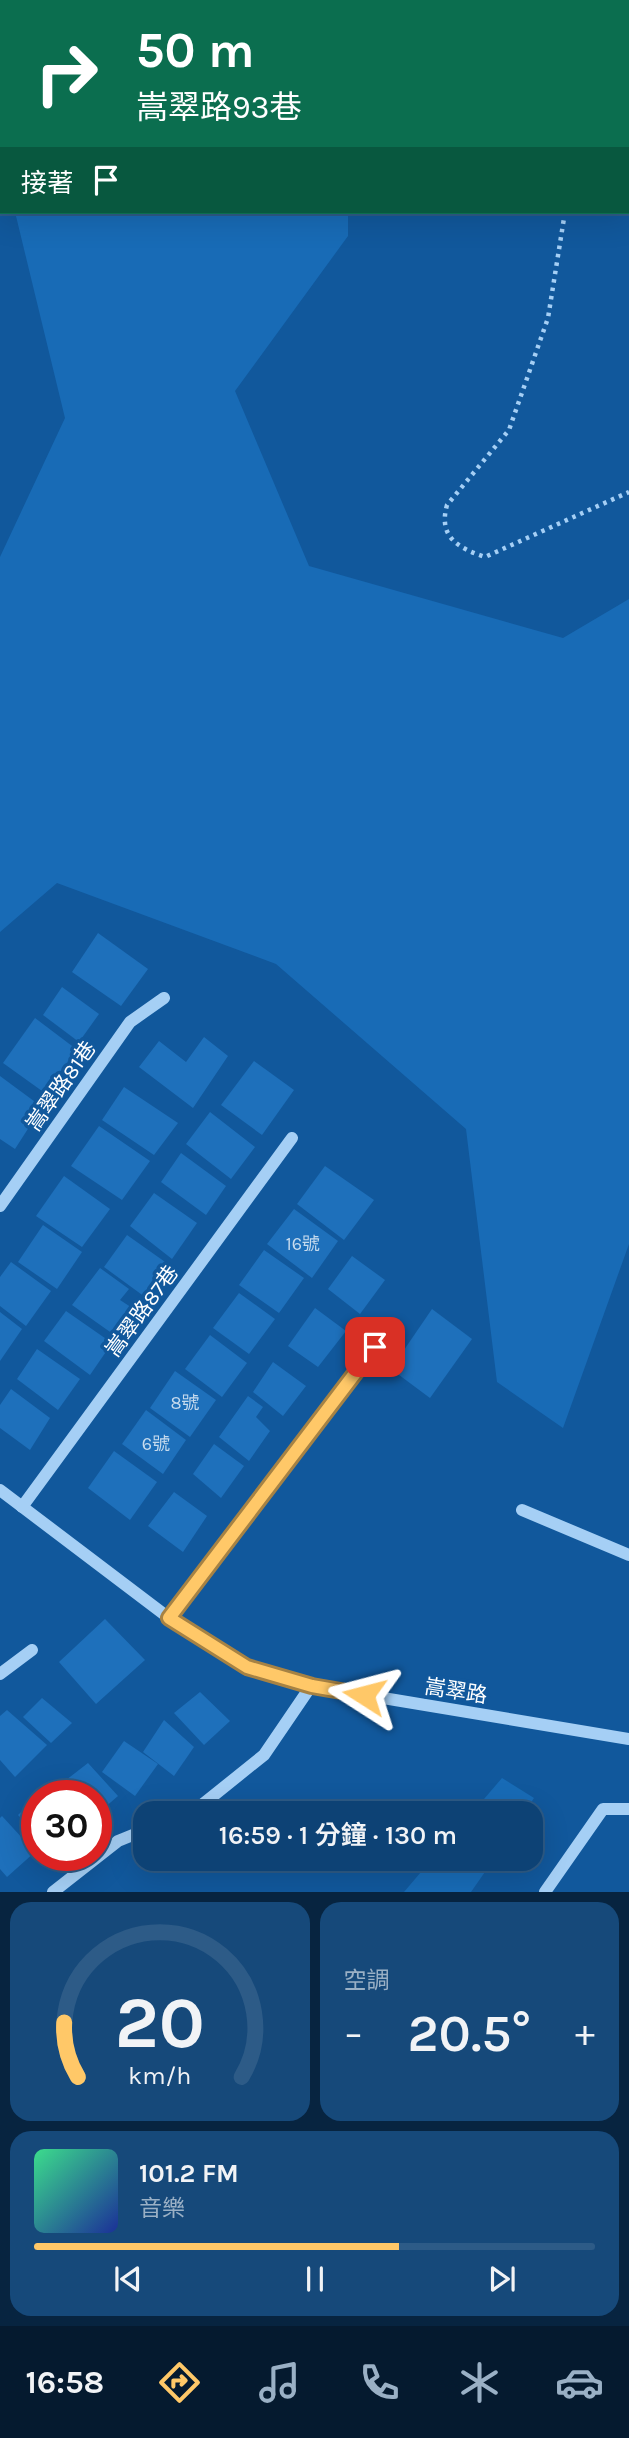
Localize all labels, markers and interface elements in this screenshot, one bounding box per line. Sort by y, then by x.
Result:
text: 50 m [136,22,254,79]
icon: right [21,28,112,119]
text: 嵩翠路93巷 [136,89,301,126]
icon: arrive [87,161,125,199]
text: 接著 [21,168,73,199]
street label: 嵩翠路81巷 [21,1037,101,1135]
house number: 16號 [286,1233,320,1255]
street label: 嵩翠路87巷 [101,1261,183,1361]
pin [345,1317,405,1377]
icon: arrive [356,1328,394,1366]
house number: 8號 [170,1392,200,1414]
house number: 6號 [142,1433,170,1455]
position arrow [327,1658,401,1732]
street label: 嵩翠路 [423,1674,489,1708]
speed limit sign: 30 [21,1780,112,1871]
text: 16:59 · 1 分鐘 · 130 m [219,1820,457,1851]
text: 空調 [344,1967,390,1994]
text: 20 [115,1981,205,2066]
text: 20.5° [407,2003,531,2064]
text: − [344,2011,363,2056]
text: + [575,2011,595,2056]
text: km/h [128,2061,191,2090]
text: 101.2 FM [139,2158,239,2189]
text: 音樂 [139,2195,185,2222]
icon: previous [109,2260,147,2298]
icon: pause [296,2260,334,2298]
icon: next [483,2260,521,2298]
icon: directions [155,2358,204,2407]
icon: music [255,2358,304,2407]
icon: phone [355,2358,404,2407]
icon: climate [455,2358,504,2407]
icon: car [555,2358,604,2407]
text: 16:58 [25,2364,104,2401]

